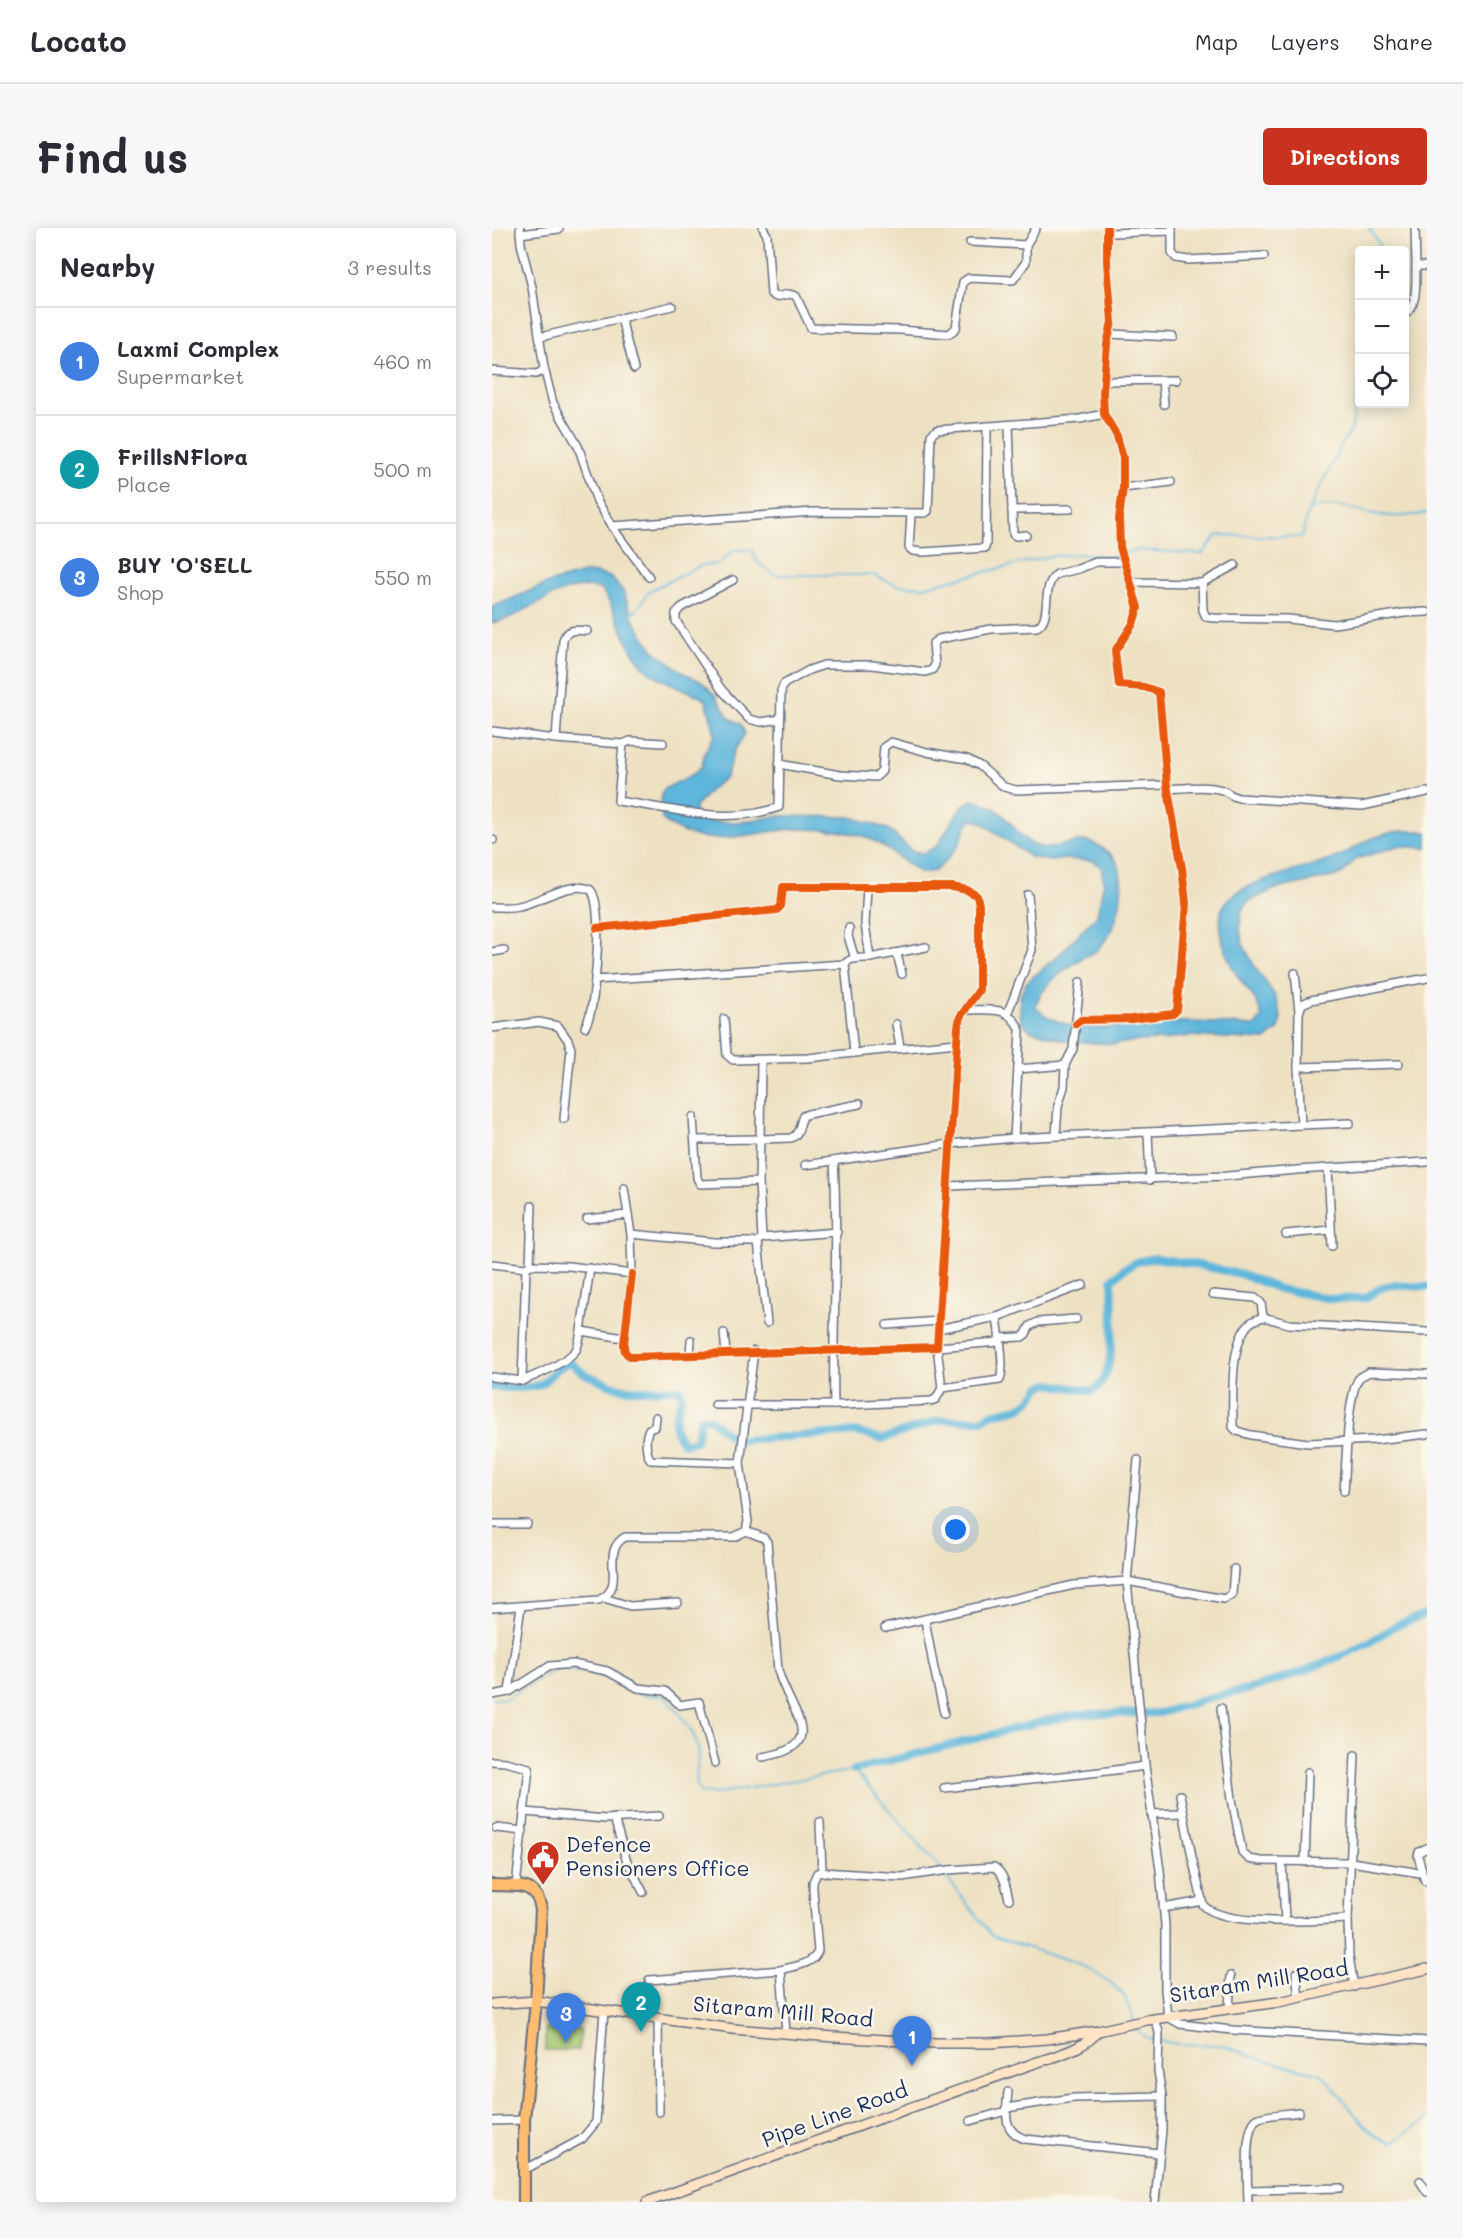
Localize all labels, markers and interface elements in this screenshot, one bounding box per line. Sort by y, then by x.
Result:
text: Locato [30,23,127,59]
text: Map [1195,28,1238,55]
text: Layers [1271,28,1340,55]
text: Share [1373,28,1433,55]
button: Directions [1263,128,1427,185]
text: Find us [36,129,188,184]
map controls [1355,246,1409,408]
button: + [1355,246,1409,300]
text: Nearby [60,250,155,284]
text: 3 results [347,254,432,280]
button: − [1355,300,1409,354]
text: Laxmi Complex [117,334,279,363]
text: 1 [75,348,84,374]
text: 460 m [374,348,432,374]
button: locate [1355,354,1409,408]
text: Supermarket [117,363,244,389]
text: FrillsNFlora [117,442,248,471]
text: 2 [74,456,85,482]
text: 500 m [373,456,432,482]
text: Place [117,471,171,497]
text: BUY 'O'SELL [117,550,253,579]
text: 3 [74,564,86,590]
text: 550 m [374,564,432,590]
text: Shop [117,579,164,605]
your location [941,1515,970,1544]
place label: Defence Pensioners Office [566,1830,749,1881]
public building icon: Defence Pensioners Office [525,1839,561,1886]
street label: Sitaram Mill Road [1168,1953,1350,2008]
pin: 2 [622,1982,660,2032]
street label: Sitaram Mill Road [692,1989,874,2032]
pin: 3 [546,1994,586,2043]
pin: 1 [892,2016,932,2066]
street label: Pipe Line Road [758,2075,911,2152]

